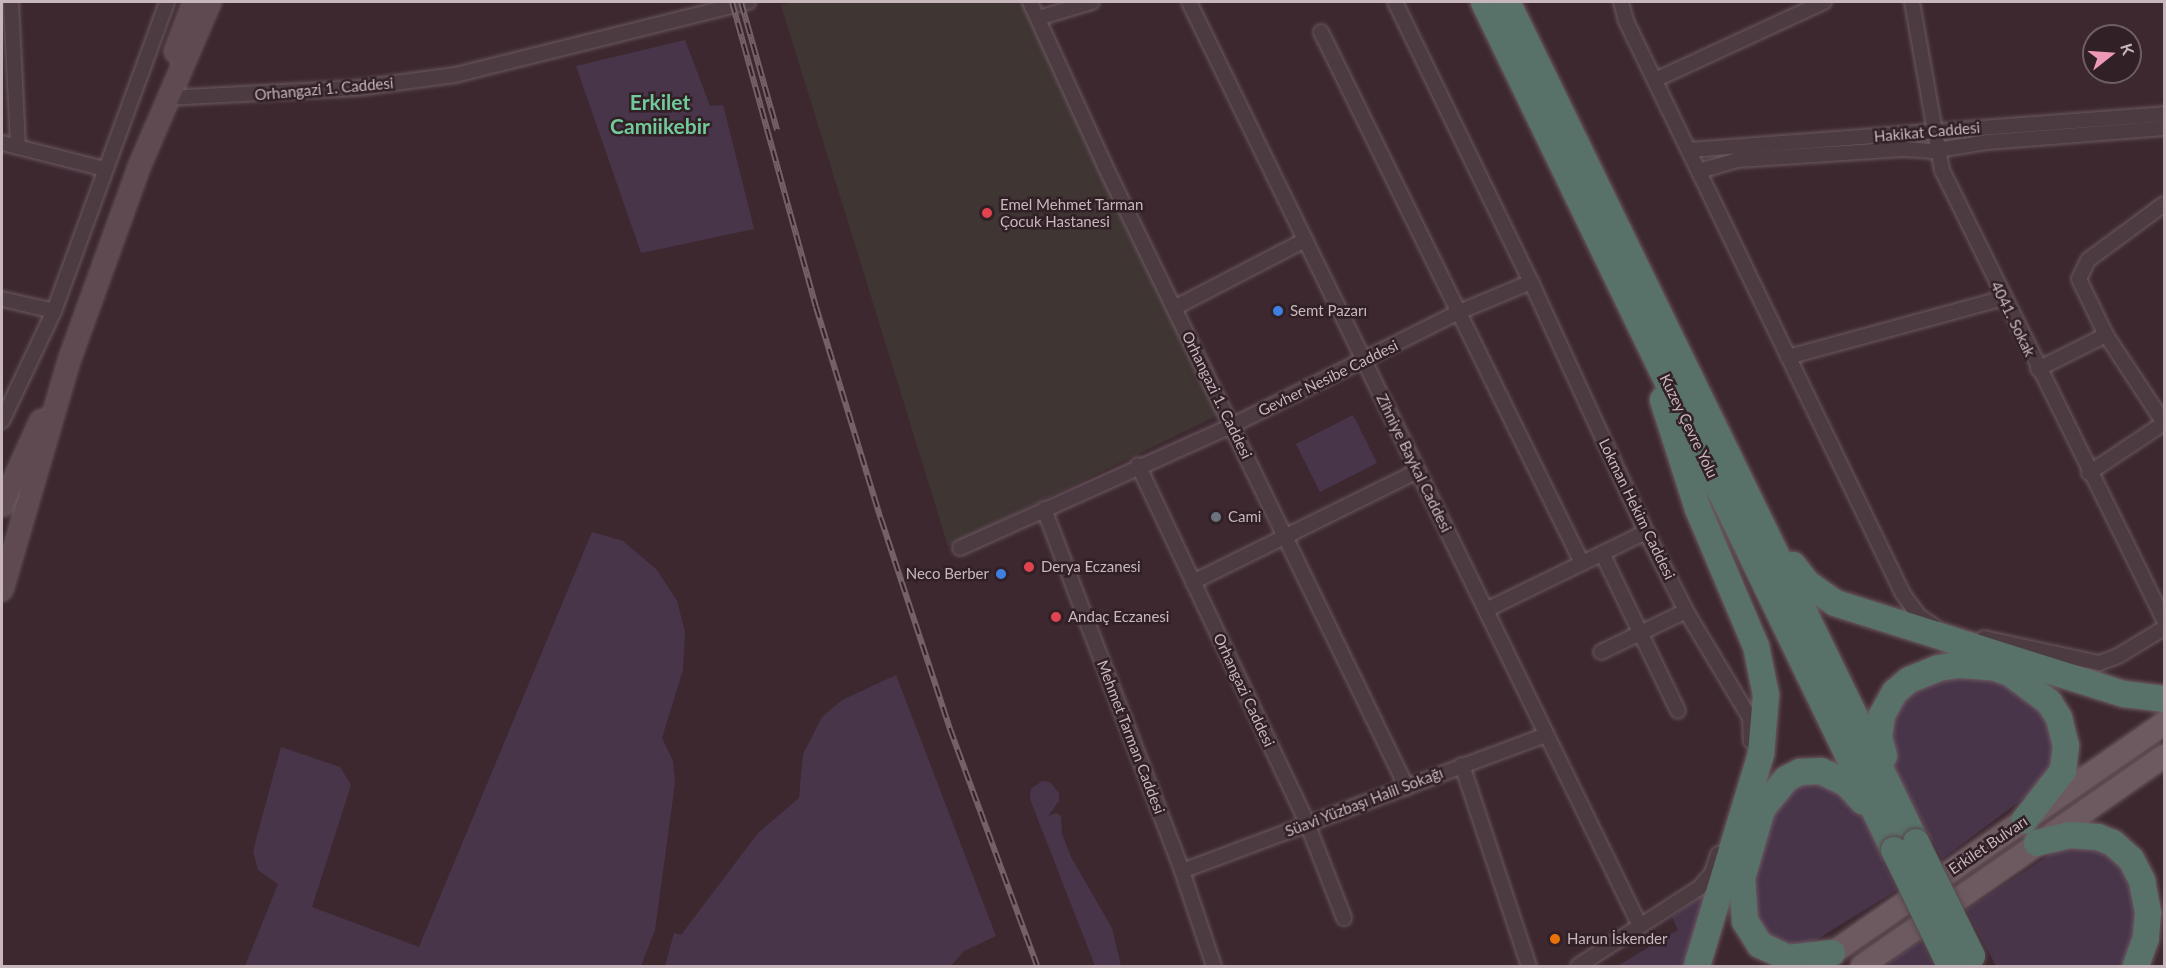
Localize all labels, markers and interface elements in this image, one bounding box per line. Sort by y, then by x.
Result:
north arrow [2082,24,2142,84]
text: K [2117,41,2138,57]
street label: Orhangazi 1. Caddesi [254,74,394,104]
district label: Erkilet Camiikebir [610,89,710,139]
street label: Hakikat Caddesi [1873,118,1981,146]
place label: Emel Mehmet Tarman Çocuk Hastanesi [1000,195,1144,230]
marker: Emel Mehmet Tarman Çocuk Hastanesi [978,204,996,222]
street label: 4041. Sokak [1987,278,2039,360]
place label: Semt Pazarı [1290,302,1367,320]
marker: Semt Pazarı [1271,304,1285,318]
street label: Orhangazi 1. Caddesi [1178,328,1256,462]
street label: Gevher Nesibe Caddesi [1255,336,1401,420]
street label: Kuzey Çevre Yolu [1656,371,1722,481]
street label: Zihniye Baykal Caddesi [1373,391,1455,535]
street label: Lokman Hekim Caddesi [1595,436,1679,582]
place label: Cami [1228,508,1261,526]
marker: Cami [1209,510,1223,524]
place label: Derya Eczanesi [1041,558,1141,576]
marker: Derya Eczanesi [1022,560,1036,574]
place label: Neco Berber [906,565,989,583]
marker: Neco Berber [994,567,1008,581]
place label: Andaç Eczanesi [1068,608,1169,626]
marker: Andaç Eczanesi [1049,610,1063,624]
street label: Orhangazi Caddesi [1210,630,1278,750]
street label: Mehmet Tarman Caddesi [1093,657,1169,817]
street label: Süavi Yüzbaşı Halil Sokağı [1282,763,1446,841]
street label: Erkilet Bulvarı [1945,812,2031,878]
place label: Harun İskender [1567,930,1667,948]
marker: Harun İskender [1548,932,1562,946]

